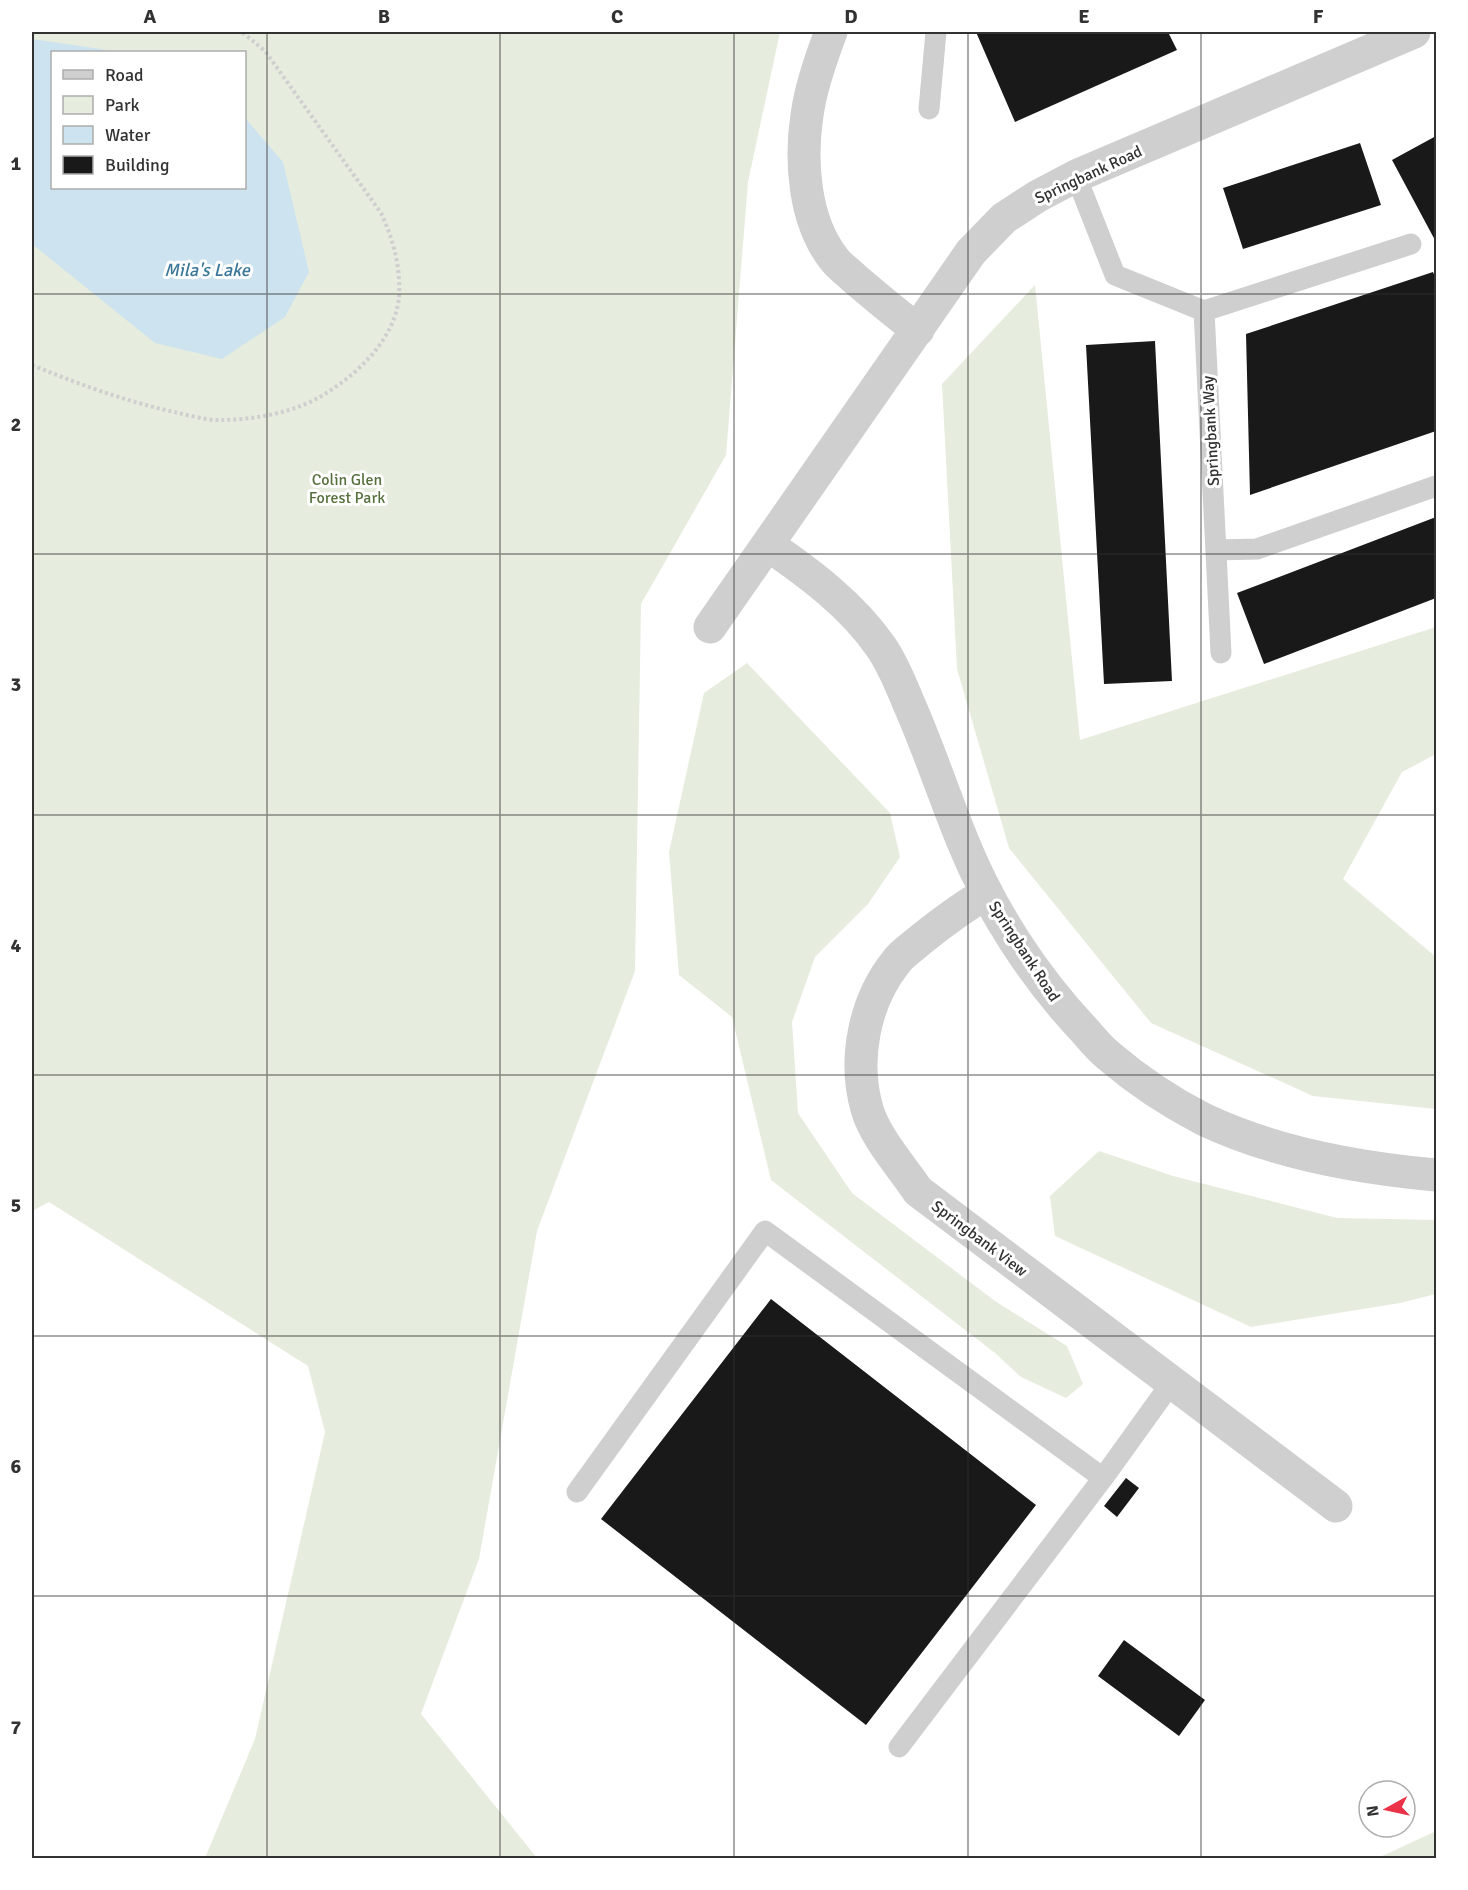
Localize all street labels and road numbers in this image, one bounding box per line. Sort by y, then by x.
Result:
street label: Springbank Road [1032,141,1145,209]
street label: Springbank Way [1198,375,1224,487]
street label: Springbank Road [984,897,1064,1006]
street label: Springbank View [928,1196,1032,1282]

